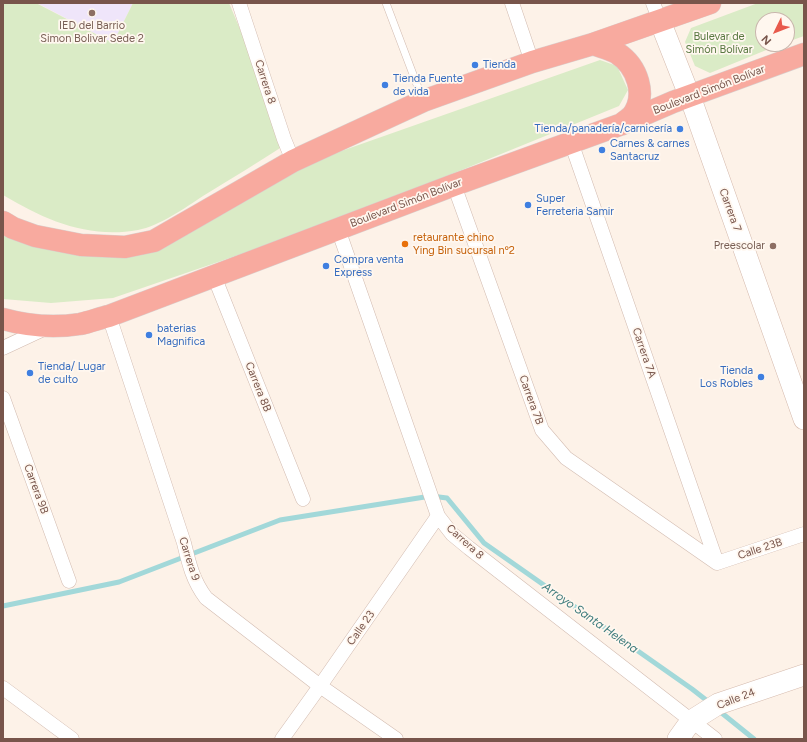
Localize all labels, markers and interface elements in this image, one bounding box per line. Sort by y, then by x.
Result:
marker: IED del Barrio Simon Bolivar Sede 2 [87,8,97,18]
north arrow [755,12,795,52]
place label: IED del Barrio Simon Bolivar Sede 2 [40,19,144,45]
park label: Bulevar de Simón Bolívar [686,30,752,56]
text: N [759,32,774,47]
street label: Carrera 8 [252,58,278,106]
place label: Tienda [483,58,516,72]
marker: Tienda [470,60,480,70]
street label: Boulevard Simón Bolívar [651,63,767,117]
place label: Tienda Fuente de vida [393,72,463,98]
marker: Tienda Fuente de vida [380,80,390,90]
place label: Tienda/panadería/carnicería [535,122,672,136]
marker: Tienda/panadería/carnicería [675,124,685,134]
place label: Carnes & carnes Santacruz [610,137,690,163]
marker: Carnes & carnes Santacruz [597,145,607,155]
street label: Boulevard Simón Bolívar [348,176,464,230]
street label: Carrera 7 [716,187,744,233]
place label: Super Ferreteria Samir [536,192,614,218]
marker: Super Ferreteria Samir [523,200,533,210]
place label: retaurante chino Ying Bin sucursal nº2 [413,231,515,257]
marker: retaurante chino Ying Bin sucursal nº2 [400,239,410,249]
place label: Preescolar [714,239,765,253]
marker: Preescolar [768,241,778,251]
place label: Compra venta Express [334,253,404,279]
marker: Compra venta Express [321,261,331,271]
place label: baterias Magnifica [157,322,205,348]
street label: Carrera 7A [629,326,659,380]
marker: baterias Magnifica [144,330,154,340]
place label: Tienda/ Lugar de culto [38,360,105,386]
street label: Carrera 8B [242,360,274,414]
place label: Tienda Los Robles [700,364,753,390]
marker: Tienda/ Lugar de culto [25,368,35,378]
marker: Tienda Los Robles [756,372,766,382]
street label: Carrera 7B [516,373,546,427]
street label: Carrera 9B [21,462,51,516]
street label: Carrera 8 [444,522,486,562]
street label: Carrera 9 [176,535,202,583]
street label: Calle 23B [736,536,784,562]
water label: Arroyo Santa Helena [539,580,641,656]
street label: Calle 23 [344,608,378,648]
street label: Calle 24 [715,686,757,712]

